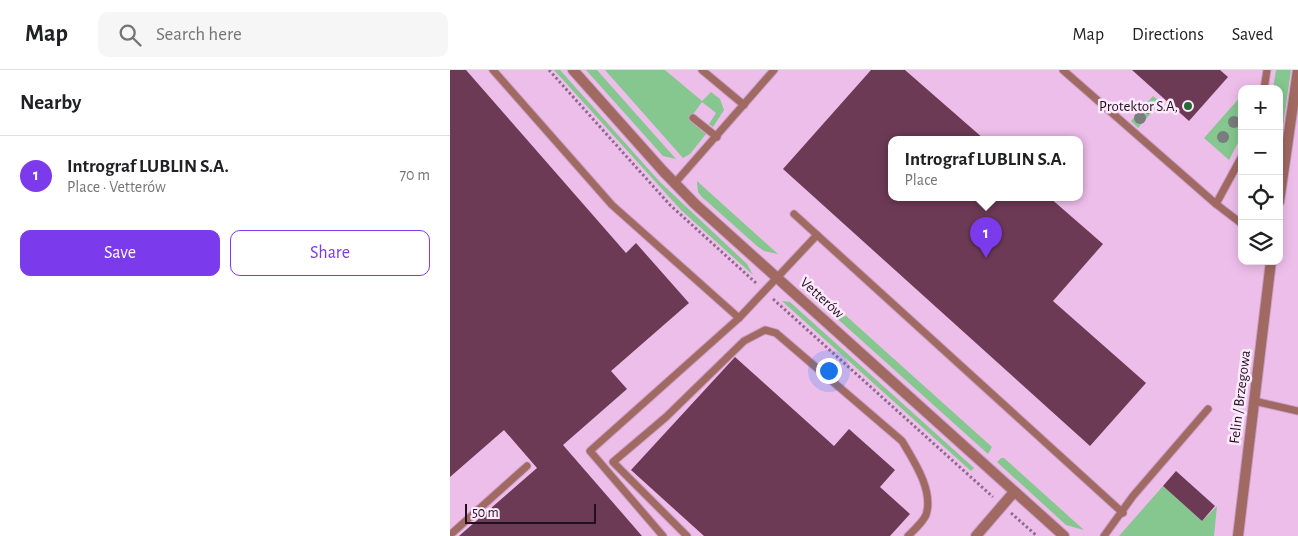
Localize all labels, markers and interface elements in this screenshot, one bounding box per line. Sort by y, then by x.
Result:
search box [98,12,448,57]
icon: search [116,21,144,49]
text: Map [25,22,68,46]
text: Search here [156,25,242,44]
text: Map [1073,26,1104,44]
text: Directions [1132,26,1204,44]
text: Saved [1232,26,1273,44]
map controls [1238,85,1283,265]
button: + [1238,85,1283,130]
text: Nearby [20,92,81,113]
place label: Protektor S.A, [1099,99,1178,114]
marker: Protektor S.A, [1182,100,1194,112]
button: − [1238,130,1283,175]
popup [888,136,1083,201]
text: Intrograf LUBLIN S.A. [905,150,1066,169]
text: Intrograf LUBLIN S.A. [67,157,229,176]
text: 1 [33,167,39,183]
text: 70 m [399,167,430,183]
text: Place [905,172,938,188]
button: locate [1238,175,1283,220]
text: Place · Vetterów [67,179,166,195]
pin: 1 [970,217,1002,258]
button: layers [1238,220,1283,265]
button: Save [20,230,220,276]
button: Share [230,230,430,276]
street label: Vetterów [797,275,847,321]
street label: Felin / Brzegowa [1227,349,1253,445]
your location [816,358,842,384]
scale bar [465,501,596,524]
text: 50 m [472,506,499,520]

